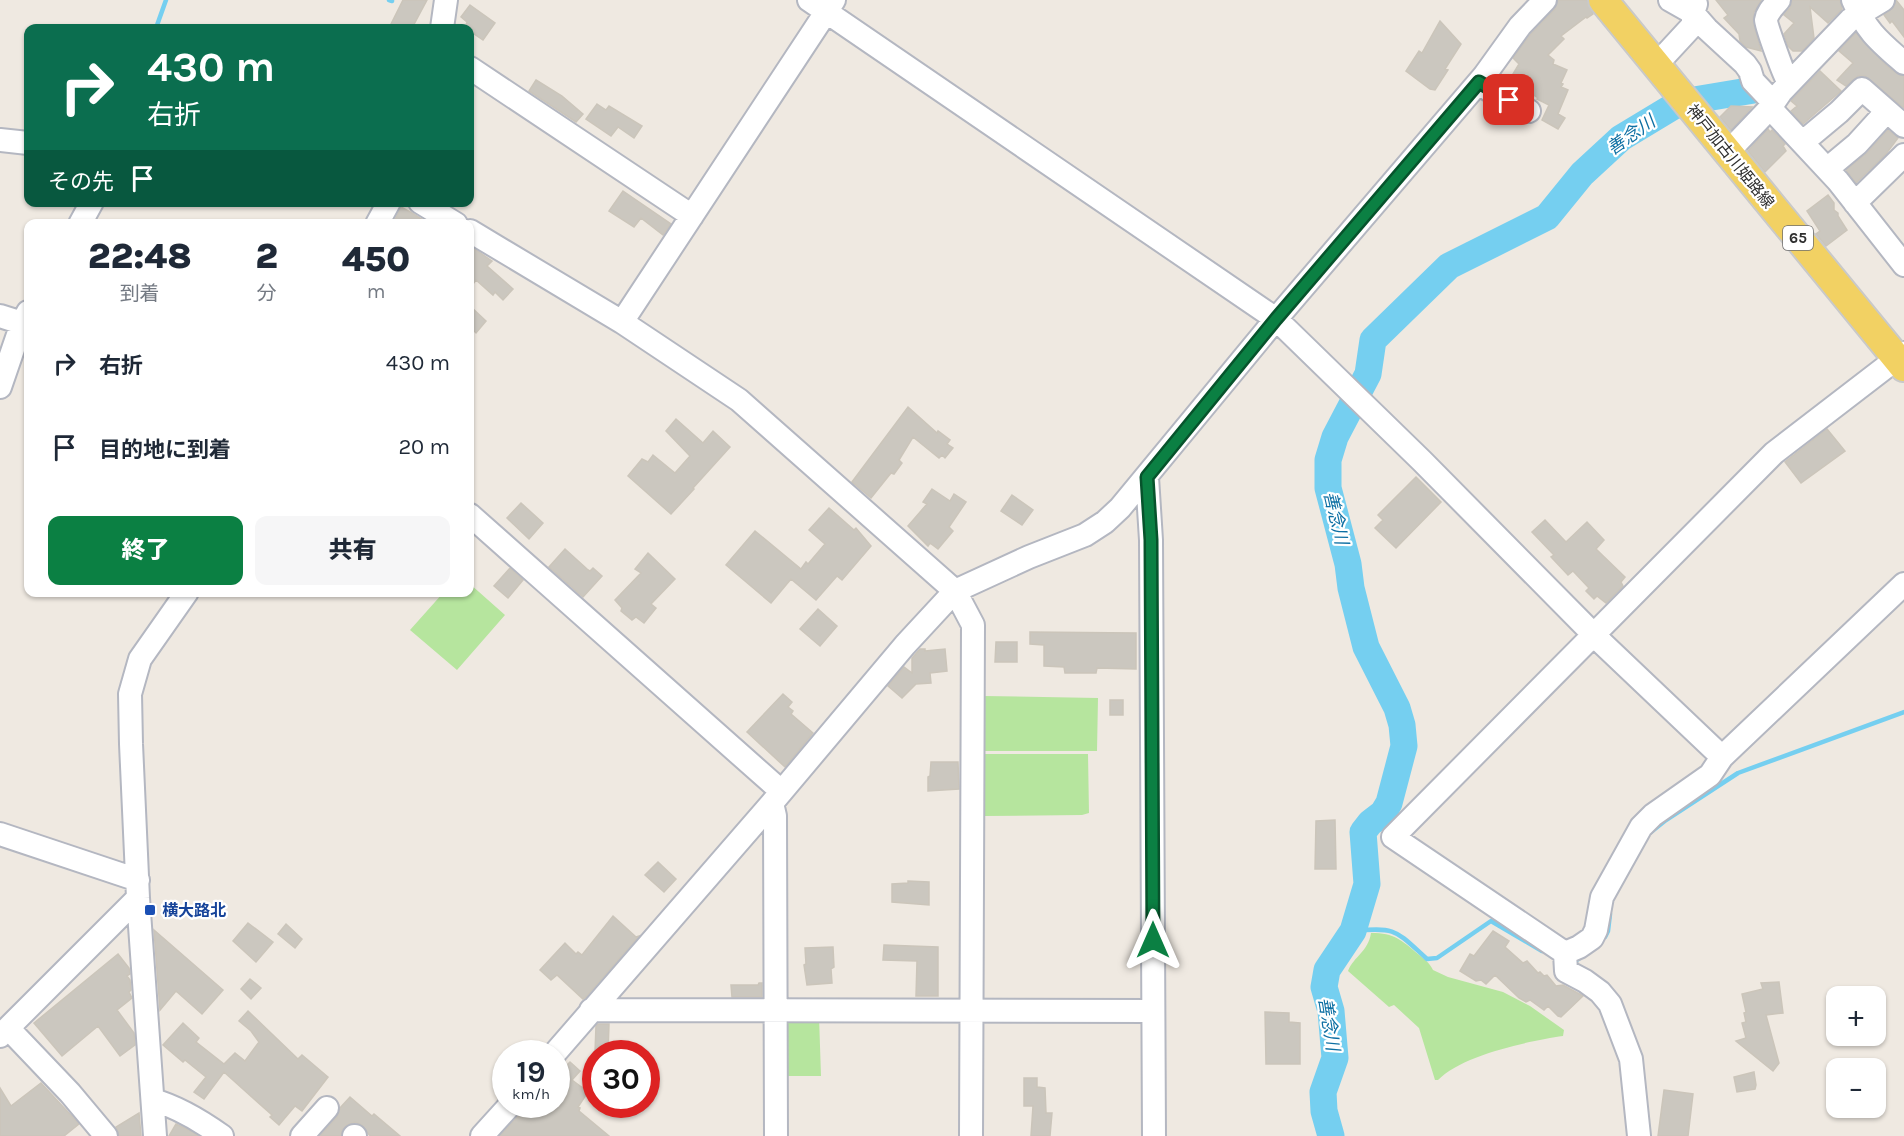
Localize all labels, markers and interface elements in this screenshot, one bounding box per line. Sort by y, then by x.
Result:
text: 430 m [147,42,275,92]
icon: right [48,48,126,126]
pin [1483,74,1534,125]
icon: arrive [1492,83,1525,116]
text: 右折 [147,99,201,131]
street label: 神戸加古川姫路線 [1683,101,1778,212]
water label: 善念川 [1603,109,1661,159]
icon: arrive [126,162,159,195]
text: その先 [48,169,114,195]
road number: 65 [1783,226,1813,250]
text: 22:48 [88,235,192,277]
text: 2 [255,235,278,277]
text: 450 [342,238,410,280]
text: m [367,280,385,303]
text: 到着 [120,282,160,305]
text: 分 [257,282,277,305]
icon: right [48,347,81,380]
text: 430 m [386,350,450,376]
text: 右折 [99,353,143,379]
icon: arrive [48,431,81,464]
text: 20 m [398,434,450,460]
text: 目的地に到着 [99,437,231,463]
water label: 善念川 [1319,489,1353,549]
button: 終了 [48,516,243,585]
button: 共有 [255,516,450,585]
place label: 横大路北 [162,901,226,920]
marker: 横大路北 [143,903,157,917]
position arrow [1121,908,1185,972]
map controls [1826,986,1886,1118]
button: + [1826,986,1886,1046]
water label: 善念川 [1314,996,1344,1054]
speed limit sign: 30 [582,1040,660,1118]
text: 19 [516,1054,545,1090]
button: − [1826,1058,1886,1118]
text: km/h [512,1085,550,1103]

